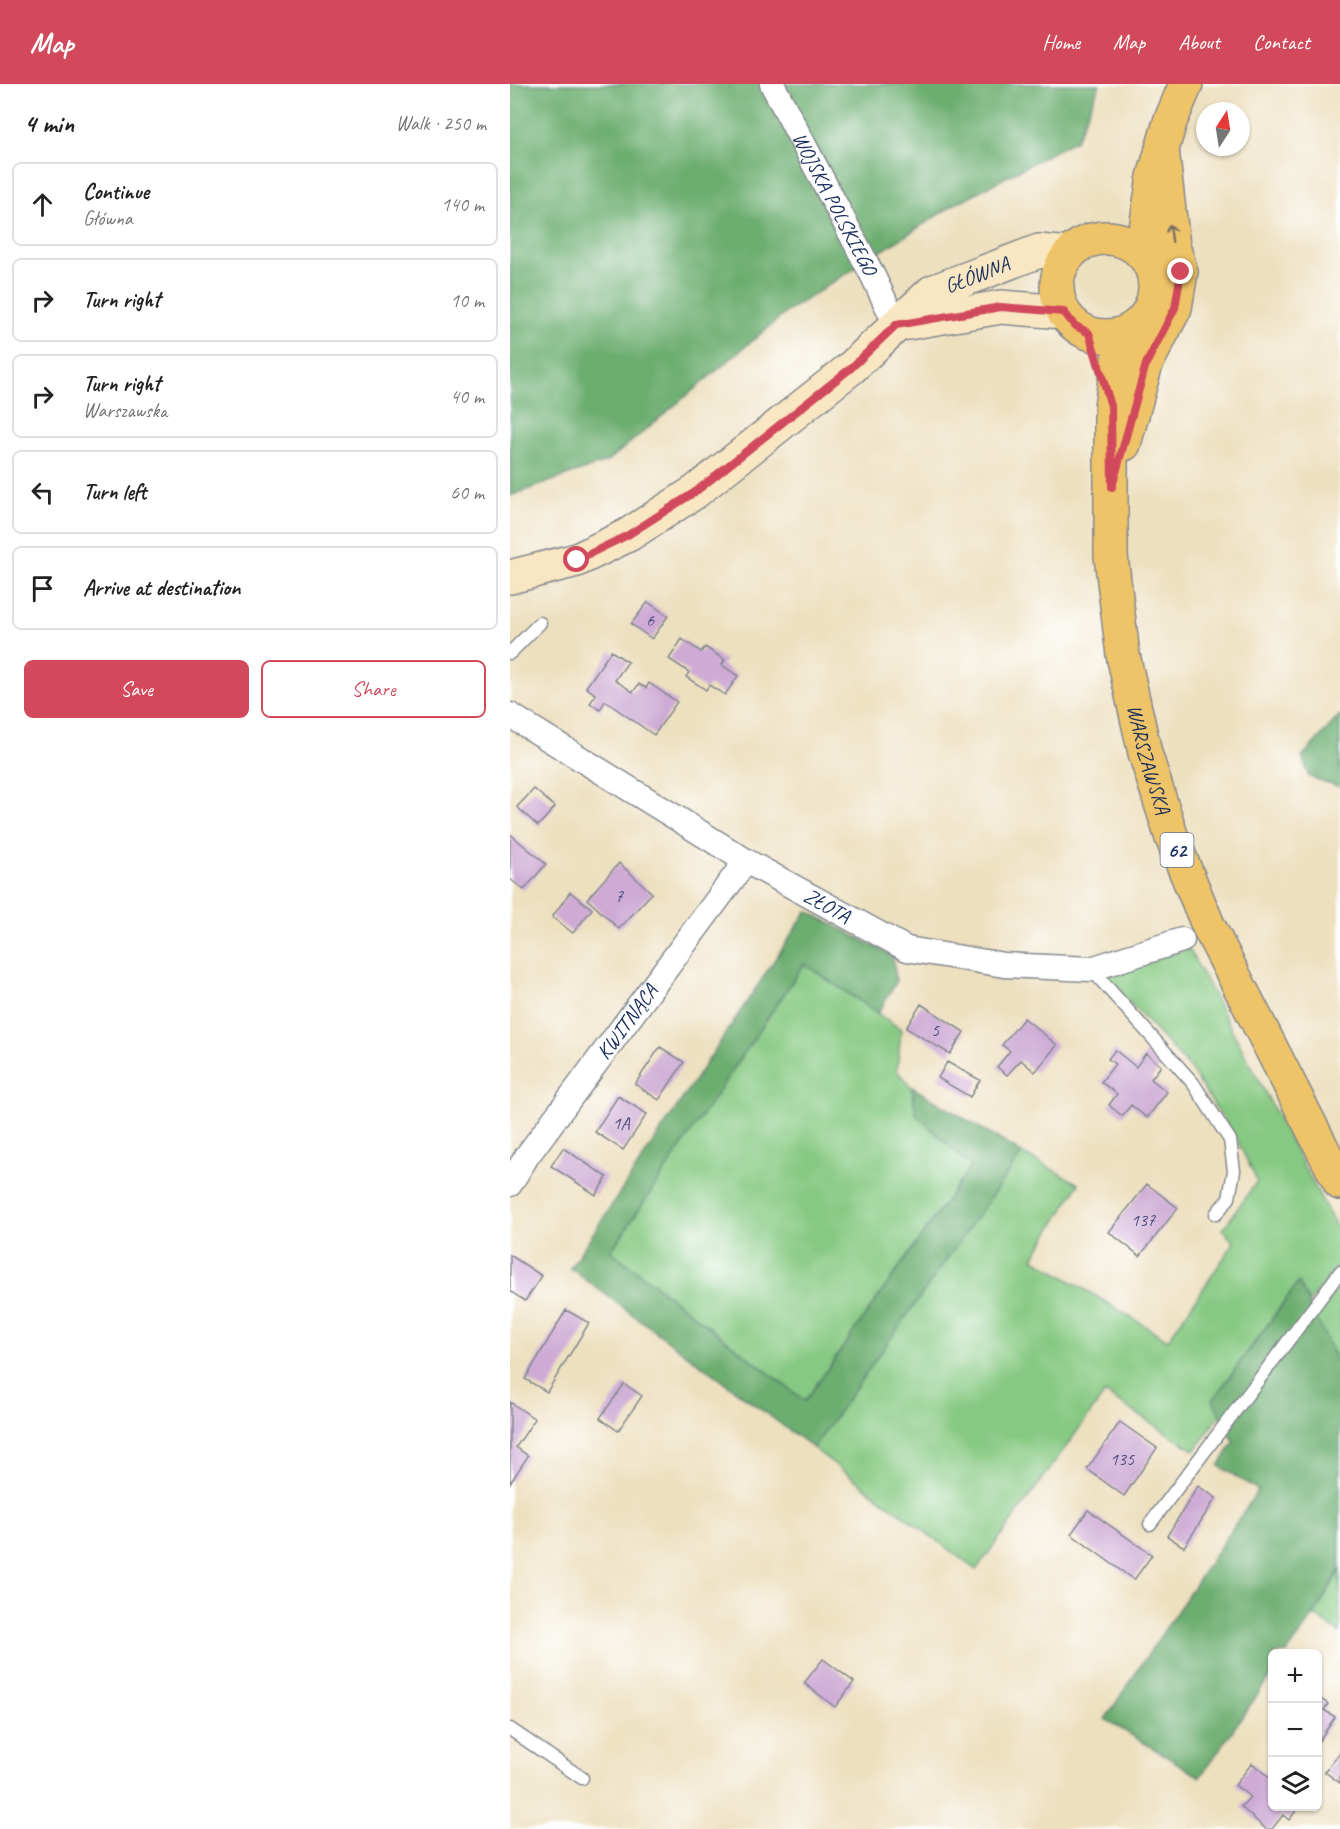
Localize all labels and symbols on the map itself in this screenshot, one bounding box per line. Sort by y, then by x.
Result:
north arrow [1196,102,1250,156]
street label: WOJSKA POLSKIEGO [787,128,884,282]
one-way arrow [1166,223,1177,243]
street label: GŁÓWNA [941,250,1014,299]
route end [1167,258,1193,284]
route start [563,546,589,572]
house number: 6 [646,609,655,631]
street label: WARSZAWSKA [1122,702,1177,818]
road number: 62 [1160,833,1194,867]
street label: ZŁOTA [799,882,855,929]
house number: 7 [615,885,624,907]
street label: KWITNĄCA [590,978,664,1064]
house number: 5 [931,1019,940,1041]
house number: 1A [612,1112,631,1134]
house number: 137 [1131,1209,1156,1231]
house number: 135 [1110,1448,1135,1470]

